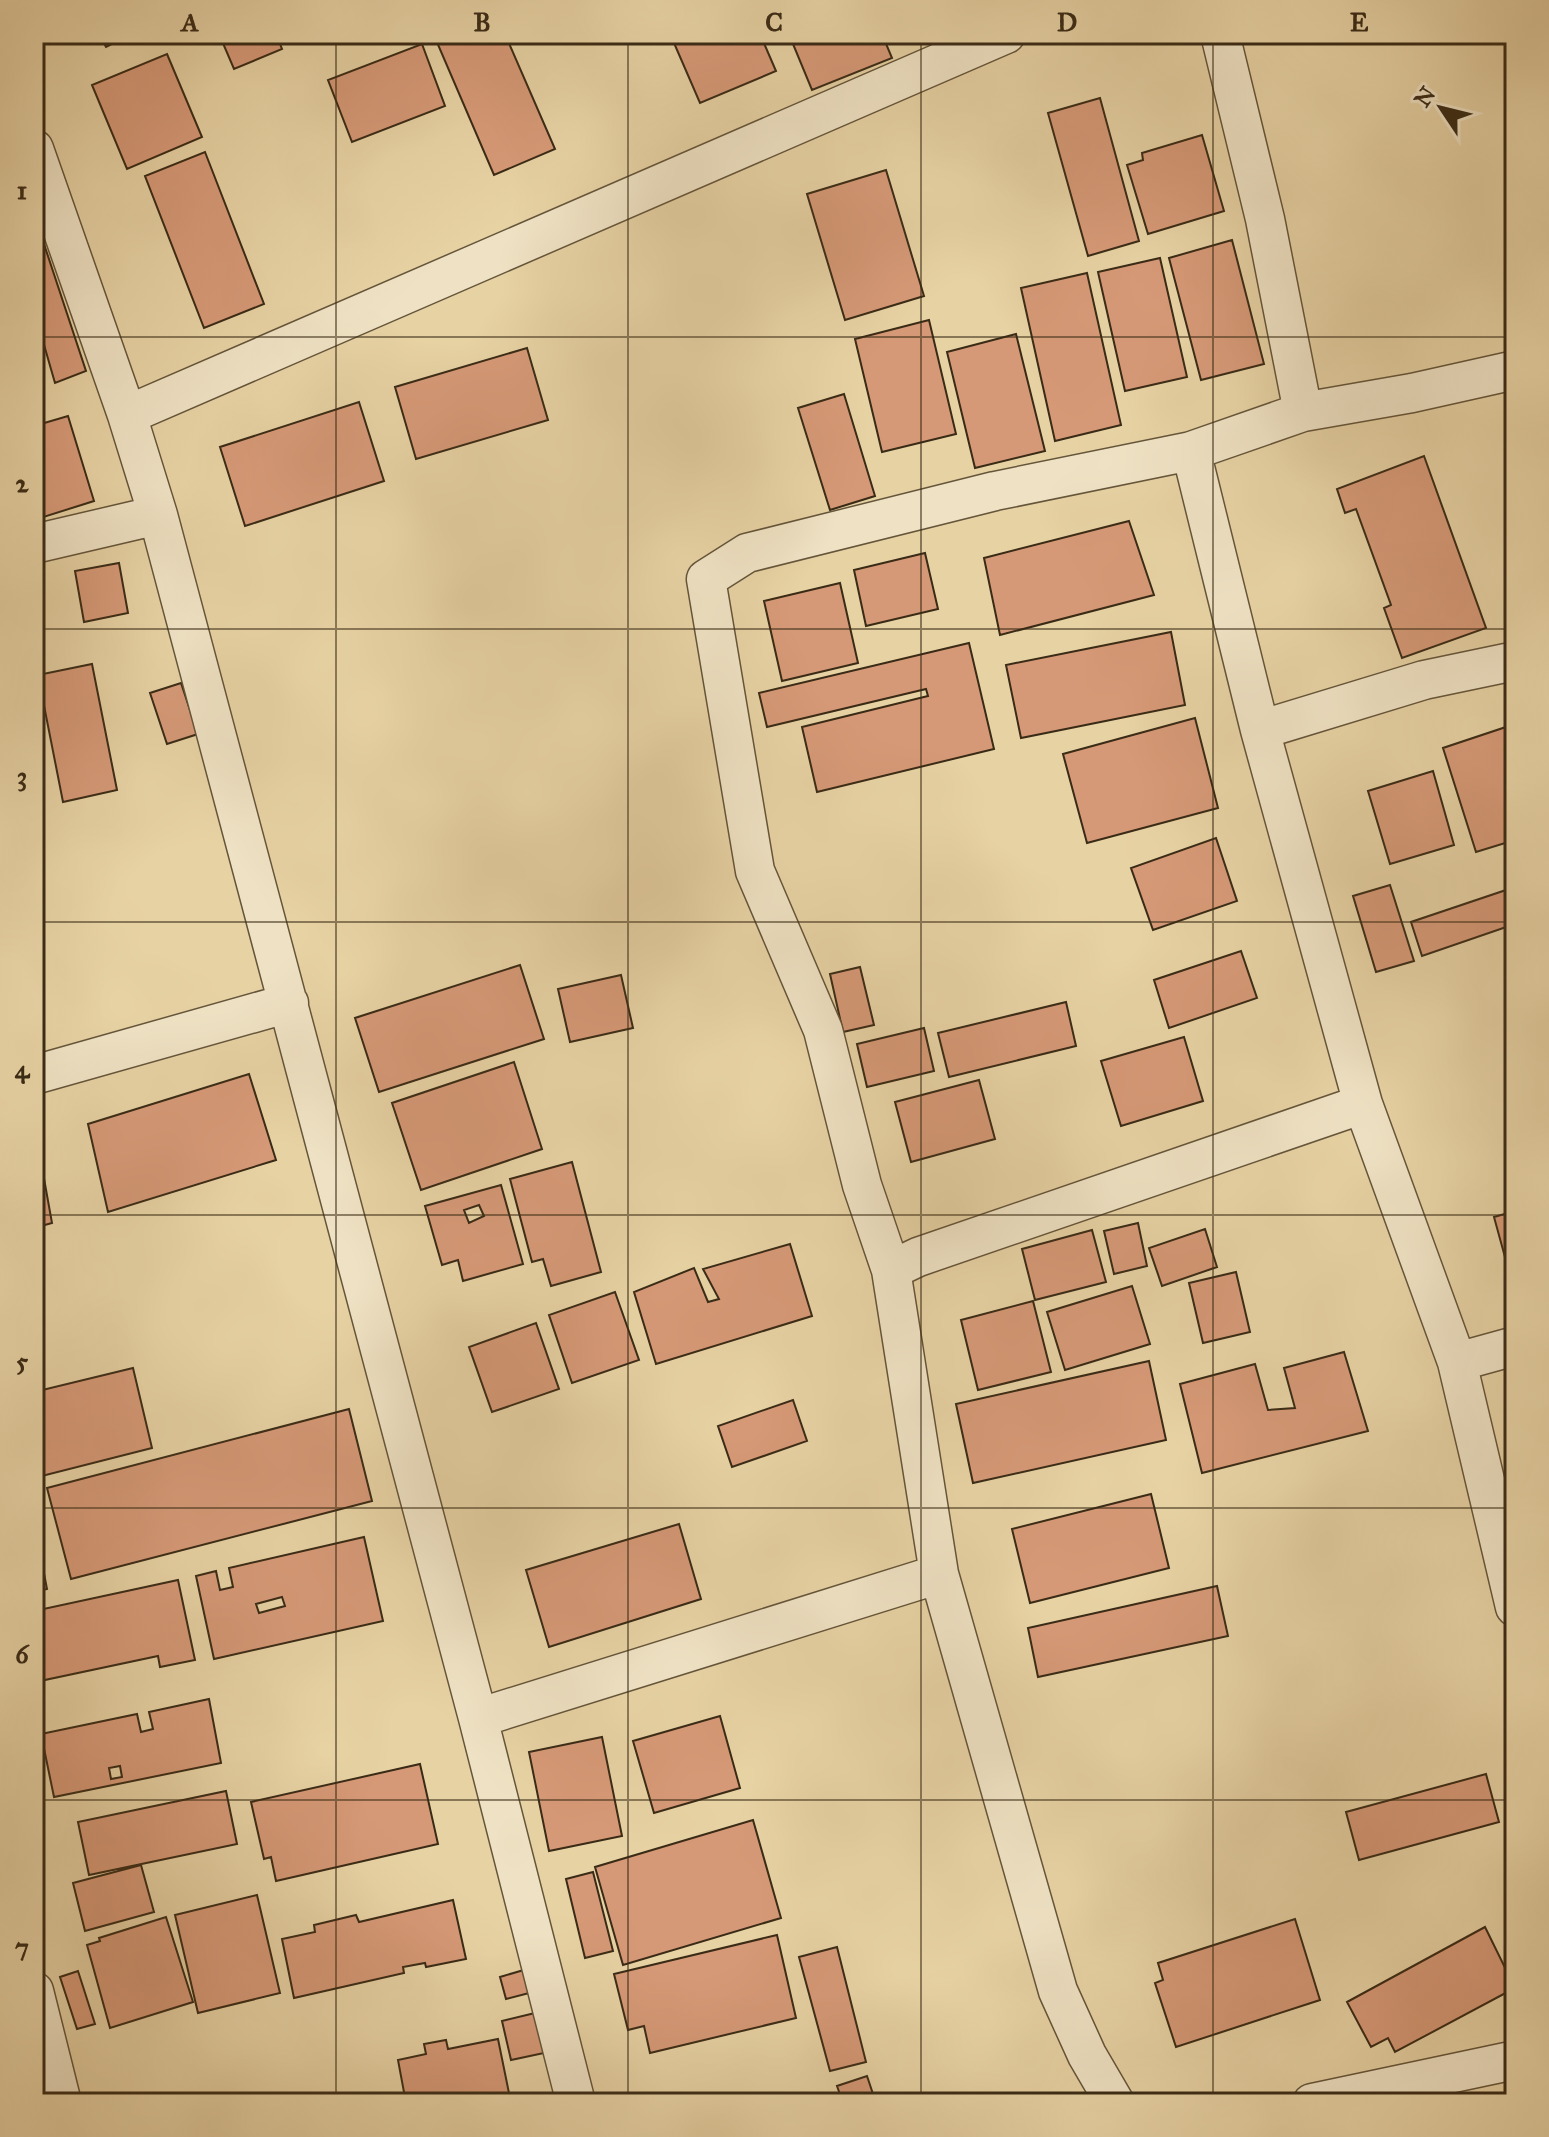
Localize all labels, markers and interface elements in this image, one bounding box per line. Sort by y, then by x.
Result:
text: A [179,6,199,38]
text: B [473,6,491,38]
text: C [765,6,783,38]
text: D [1057,6,1077,38]
text: E [1350,6,1369,38]
north arrow [1401,68,1481,148]
text: N [1409,81,1442,112]
text: 1 [17,174,27,206]
text: 2 [16,467,30,499]
text: 3 [17,760,27,792]
text: 4 [15,1053,31,1085]
text: 5 [16,1345,29,1377]
text: 6 [15,1638,30,1670]
text: 7 [15,1931,29,1963]

